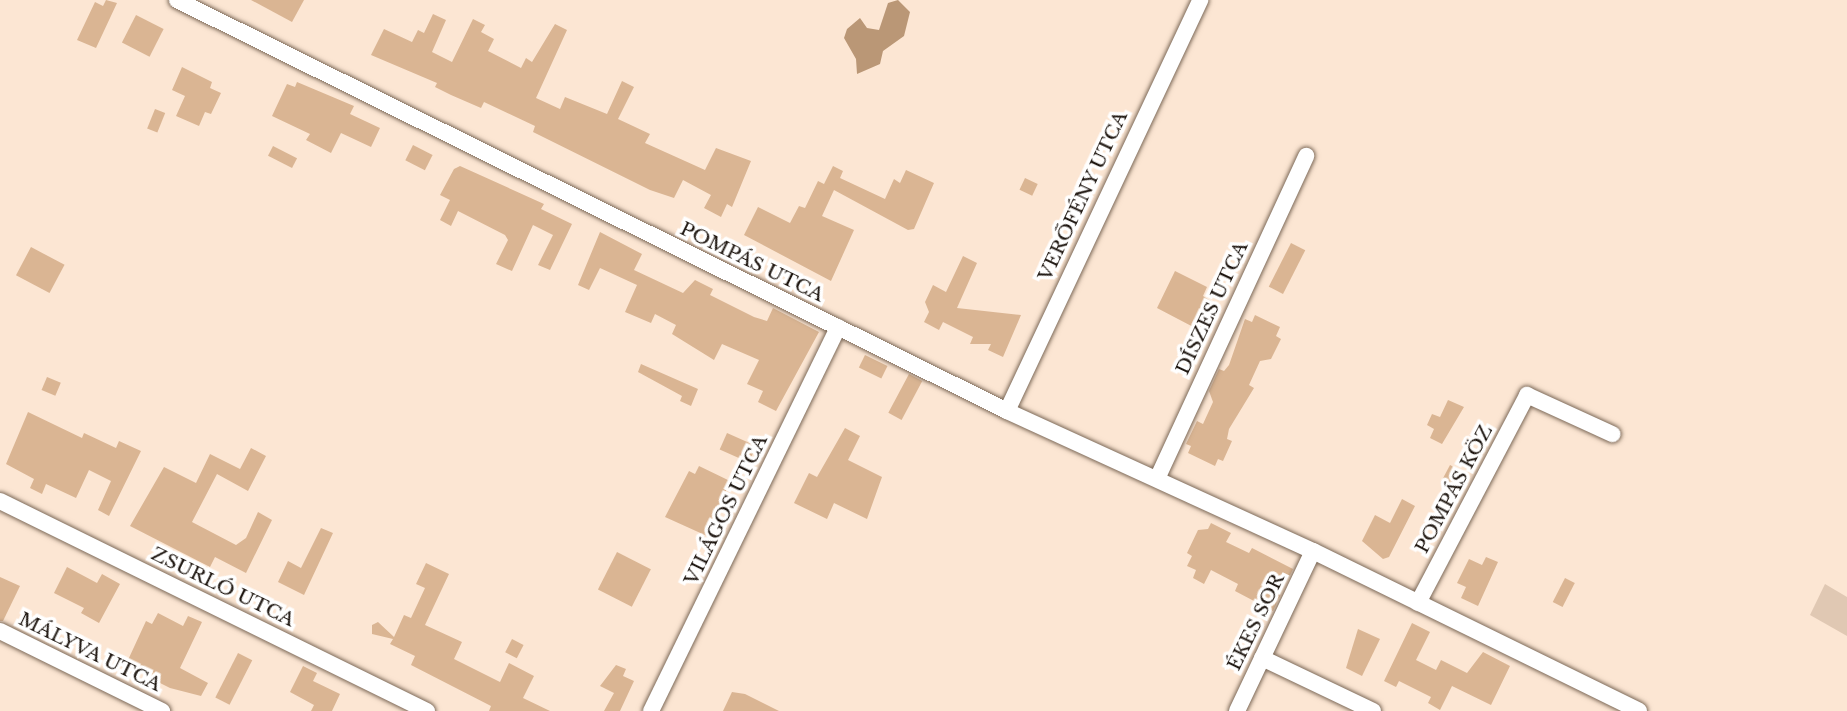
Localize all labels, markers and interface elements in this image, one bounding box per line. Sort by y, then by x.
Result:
street label: VERŐFÉNY UTCA [1033,107,1133,285]
street label: POMPÁS UTCA [676,217,828,307]
street label: DÍSZES UTCA [1171,238,1253,378]
street label: POMPÁS KÖZ [1411,421,1497,557]
street label: VILÁGOS UTCA [680,431,772,589]
street label: ZSURLÓ UTCA [148,542,298,632]
street label: ÉKES SOR [1223,570,1289,674]
street label: MÁLYVA UTCA [15,607,165,697]

